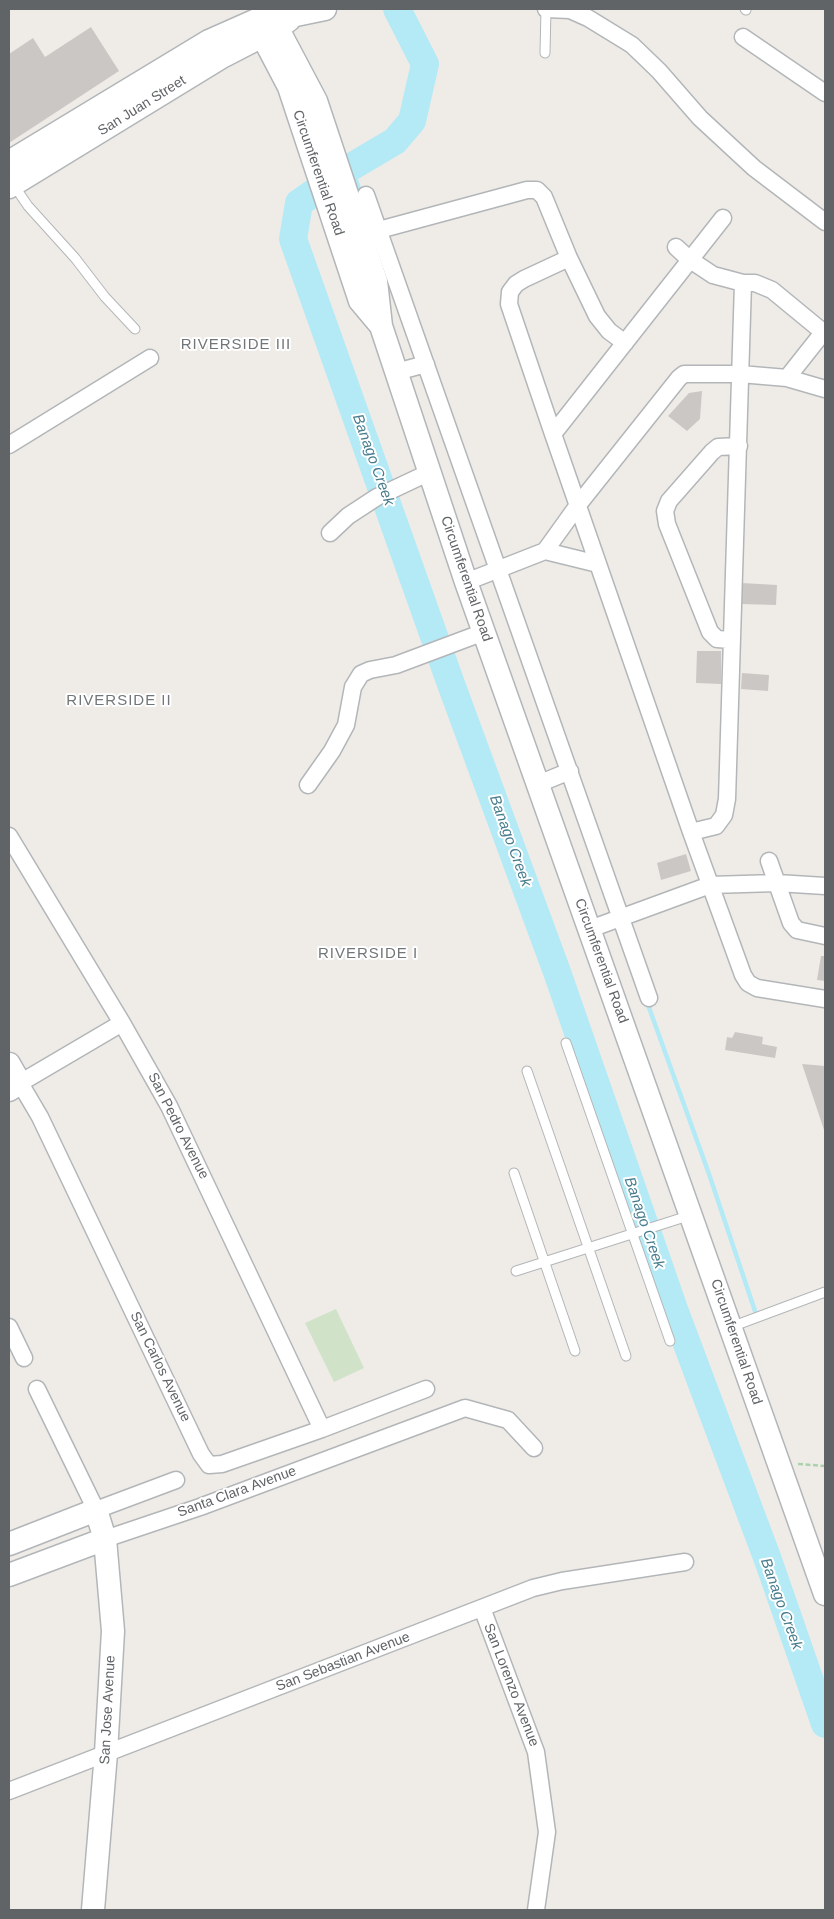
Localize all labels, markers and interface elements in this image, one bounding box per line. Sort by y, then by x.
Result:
street label: San Juan Street [95,72,189,140]
street label: Circumferential Road [289,108,347,238]
district label: RIVERSIDE III [179,336,293,354]
water label: Banago Creek [348,412,398,508]
street label: Circumferential Road [437,514,495,644]
district label: RIVERSIDE II [65,692,173,710]
water label: Banago Creek [485,793,535,889]
street label: Circumferential Road [571,896,631,1026]
district label: RIVERSIDE I [317,945,419,963]
street label: San Pedro Avenue [144,1070,212,1182]
water label: Banago Creek [620,1175,668,1271]
street label: Circumferential Road [707,1277,765,1407]
street label: San Carlos Avenue [126,1309,194,1425]
street label: Santa Clara Avenue [175,1463,299,1521]
water label: Banago Creek [756,1556,806,1652]
street label: San Lorenzo Avenue [480,1621,542,1749]
street label: San Sebastian Avenue [274,1629,412,1695]
street label: San Jose Avenue [97,1655,119,1765]

